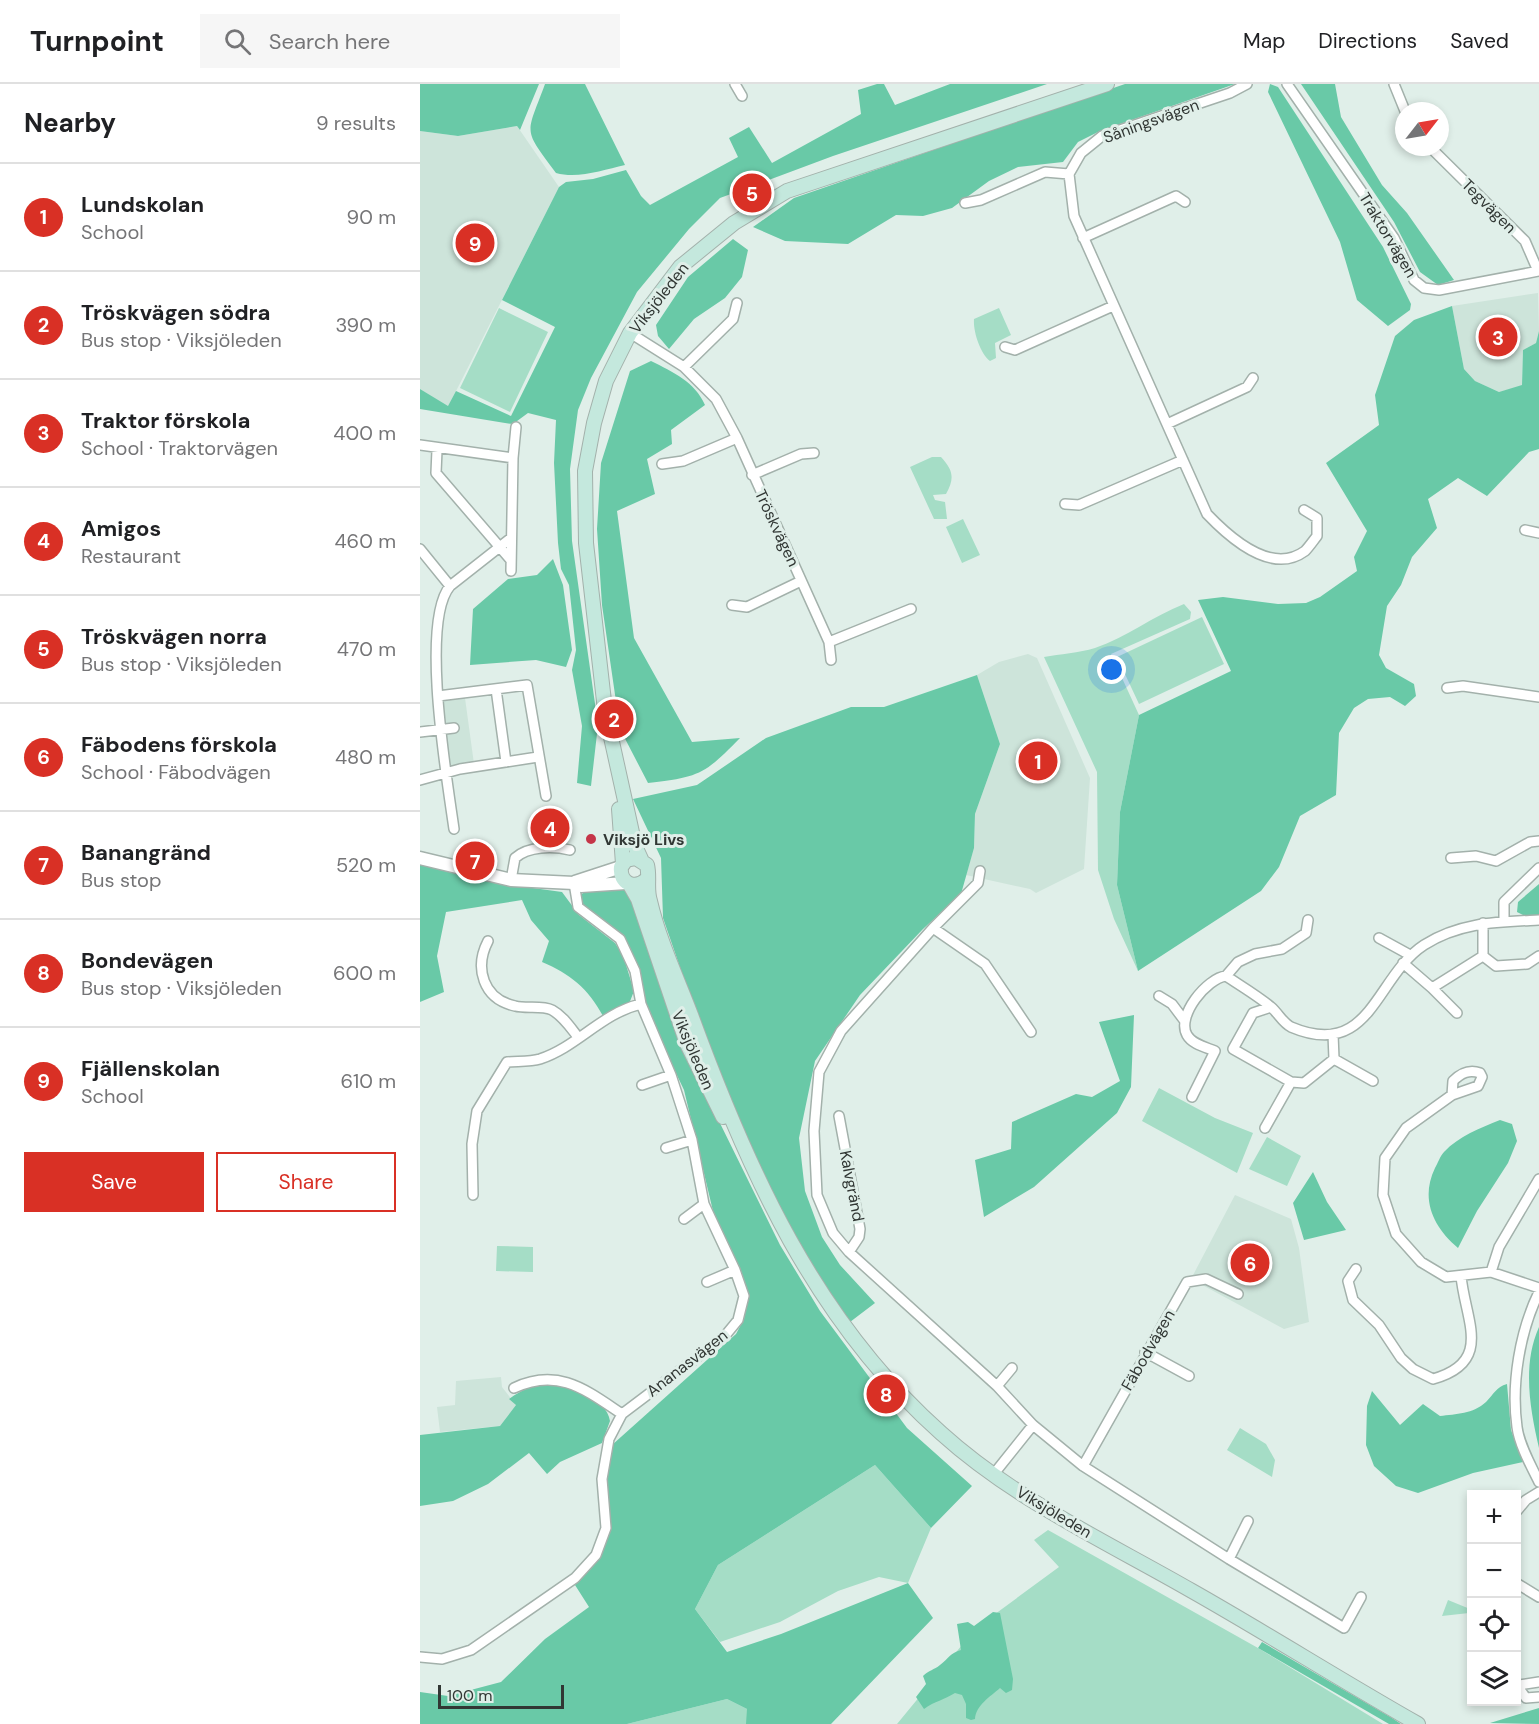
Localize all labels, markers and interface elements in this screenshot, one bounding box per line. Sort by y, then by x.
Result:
search box [200,14,620,68]
text: Turnpoint [30,23,164,60]
icon: search [221,25,254,58]
text: Search here [269,27,390,56]
text: Map [1243,27,1285,55]
text: Directions [1318,27,1417,55]
text: Saved [1450,27,1509,55]
street label: Såningsvägen [1100,94,1202,148]
north arrow [1395,102,1449,156]
text: Nearby [24,106,116,140]
text: 9 results [316,110,396,136]
pin: 5 [732,170,772,216]
street label: Tegvägen [1457,174,1521,238]
street label: Traktorvägen [1354,189,1422,281]
text: Lundskolan [81,190,204,219]
text: 1 [40,204,47,230]
text: 90 m [347,204,396,230]
text: School [81,219,144,245]
pin: 9 [456,220,494,266]
street label: Viksjöleden [625,258,693,338]
text: Tröskvägen södra [81,298,271,327]
text: 2 [38,312,49,338]
text: 390 m [335,312,396,338]
pin: 3 [1478,314,1518,360]
text: Bus stop · Viksjöleden [81,327,282,353]
text: Traktor förskola [81,406,250,435]
text: 3 [37,420,50,446]
text: 400 m [333,420,396,446]
text: School · Traktorvägen [81,435,278,461]
street label: Tröskvägen [750,486,804,570]
text: Amigos [81,514,161,543]
text: 4 [37,528,50,554]
text: 460 m [334,528,396,554]
text: Restaurant [81,543,181,569]
text: Tröskvägen norra [81,622,267,651]
text: 5 [37,636,50,662]
text: 470 m [337,636,396,662]
text: Bus stop · Viksjöleden [81,651,282,677]
your location [1097,655,1126,684]
pin: 2 [594,696,634,742]
text: Fäbodens förskola [81,730,277,759]
pin: 1 [1018,738,1058,784]
text: 6 [37,744,50,770]
text: 480 m [335,744,396,770]
text: School · Fäbodvägen [81,759,271,785]
pin: 4 [530,806,570,850]
place label: Viksjö Livs [603,829,685,850]
marker: Viksjö Livs [584,832,598,846]
text: Banangränd [81,838,211,867]
pin: 7 [456,838,494,884]
text: 7 [38,852,49,878]
text: 520 m [336,852,396,878]
text: Bus stop [81,867,161,893]
text: Bondevägen [81,946,213,975]
text: 8 [37,960,50,986]
text: 600 m [333,960,396,986]
text: Bus stop · Viksjöleden [81,975,282,1001]
street label: Viksjöleden [667,1007,719,1093]
text: Fjällenskolan [81,1054,220,1083]
text: 9 [37,1068,50,1094]
text: 610 m [340,1068,396,1094]
text: School [81,1083,144,1109]
street label: Kalvgränd [835,1149,869,1223]
button: Save [24,1152,204,1212]
button: Share [216,1152,396,1212]
pin: 6 [1230,1240,1270,1286]
street label: Fäbodvägen [1116,1306,1180,1394]
street label: Ananasvägen [642,1325,732,1401]
pin: 8 [866,1372,906,1416]
street label: Viksjöleden [1012,1481,1096,1543]
map controls [1467,1490,1521,1706]
button: + [1467,1490,1521,1544]
button: − [1467,1544,1521,1598]
button: locate [1467,1598,1521,1652]
button: layers [1467,1652,1521,1706]
scale bar [438,1682,564,1710]
text: 100 m [447,1685,492,1706]

